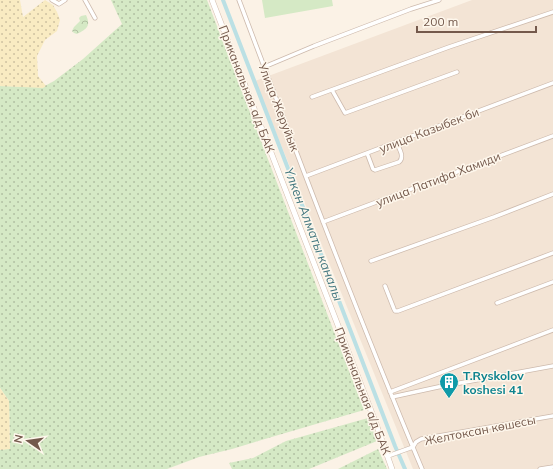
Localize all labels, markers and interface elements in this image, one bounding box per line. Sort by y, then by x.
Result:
scale bar [417,8,536,34]
text: 200 m [423,14,458,29]
street label: Приканальная а/д БАК [216,23,278,155]
street label: Улица Жеруйык [255,60,303,154]
street label: улица Казыбек би [377,104,481,156]
street label: улица Латифа Хамиди [374,148,502,210]
water label: Үлкен Алматы каналы [281,165,347,303]
street label: Приканальная а/д БАК [332,325,394,457]
place label: T.Ryskolov koshesi 41 [463,368,524,397]
building icon: T.Ryskolov koshesi 41 [438,371,460,399]
street label: Желтоксан көшесы [423,412,537,448]
north arrow [8,421,48,461]
text: N [11,433,26,444]

